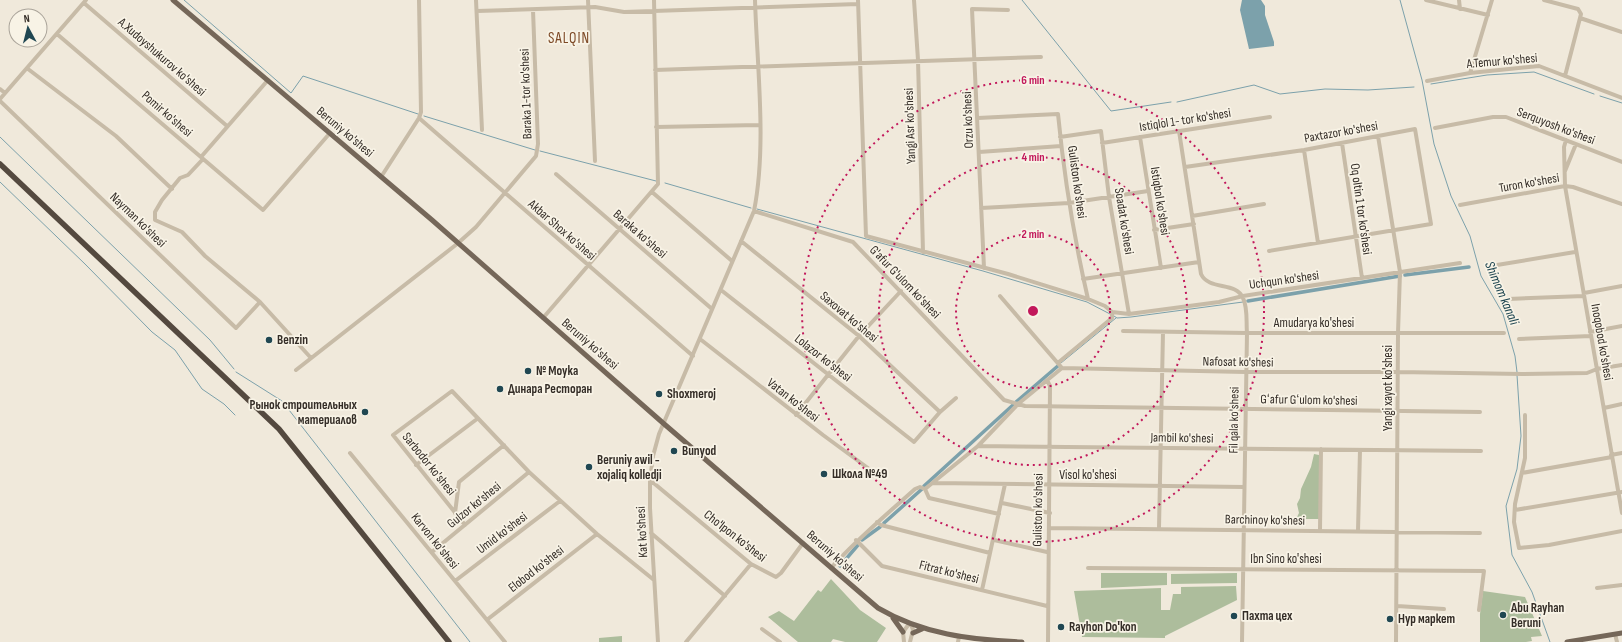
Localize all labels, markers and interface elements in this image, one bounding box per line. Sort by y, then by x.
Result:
north arrow [8,8,48,48]
text: N [23,12,31,25]
street label: A.Xudoyshukurov ko'shesi [114,14,209,100]
district label: SALQIN [548,29,590,48]
street label: Baraka 1-tor ko'shesi [516,48,536,140]
street label: A.Temur ko'shesi [1465,50,1538,72]
text: 6 min [1021,73,1045,88]
street label: Pomir ko'shesi [138,88,196,140]
street label: Yangi Asr ko'shesi [901,88,919,164]
street label: Orzu ko'shesi [959,91,977,149]
street label: Beruniy ko'shesi [313,103,377,161]
street label: Serquyosh ko'shesi [1515,104,1597,148]
street label: Istiqlol 1- tor ko'shesi [1138,105,1232,135]
street label: Paxtazor ko'shesi [1303,118,1379,146]
street label: Guliston ko'shesi [1064,145,1090,219]
text: 4 min [1021,150,1045,165]
street label: Oq oltin 1 tor ko'shesi [1347,162,1375,256]
street label: Istiqbol ko'shesi [1147,166,1173,236]
street label: Turon ko'shesi [1498,170,1560,196]
street label: Soadat ko'shesi [1111,187,1137,255]
street label: Nayman ko'shesi [106,189,170,251]
street label: Akbar Shox ko'shesi [524,195,599,264]
street label: Baraka ko'shesi [610,206,670,262]
text: 2 min [1022,227,1044,242]
street label: G'afur G'ulom ko'shesi [866,242,944,322]
water label: Shimom kanali [1481,259,1523,328]
street label: Uchqun ko'shesi [1248,267,1320,293]
street label: Saxovat ko'shesi [817,288,881,346]
street label: Inoqobod ko'shesi [1587,302,1617,382]
centre of rings [1026,304,1040,318]
street label: Beruniy ko'shesi [558,315,622,373]
street label: Amudarya ko'shesi [1273,315,1354,331]
street label: Lolazor ko'shesi [791,331,855,385]
place label: Benzin [277,332,308,348]
marker: Benzin [264,335,274,345]
street label: Yangi xayot ko'shesi [1380,345,1396,431]
street label: Nafosat ko'shesi [1202,353,1274,371]
place label: № Moyka [536,363,578,379]
marker: № Moyka [523,366,533,376]
street label: Vatan ko'shesi [764,375,822,425]
place label: Динара Ресторан [508,381,593,397]
marker: Динара Ресторан [495,384,505,394]
place label: Shoxmeroj [667,386,716,402]
street label: Fil qala ko'shesi [1225,387,1243,453]
marker: Shoxmeroj [654,389,664,399]
street label: Gʻafur Gʻulom ko'shesi [1260,391,1358,409]
place label: Рынок строительных материалов [250,397,358,428]
marker: Рынок строительных материалов [360,407,370,417]
street label: Sarbodor ko'shesi [399,429,459,499]
street label: Jambil ko'shesi [1149,429,1214,447]
place label: Bunyod [682,443,717,459]
marker: Bunyod [669,446,679,456]
place label: Beruniy awil - xojaliq kolledji [597,452,662,483]
marker: Beruniy awil - xojaliq kolledji [584,462,594,472]
place label: Школа №49 [832,466,887,482]
street label: Visol ko'shesi [1059,467,1117,483]
marker: Школа №49 [819,469,829,479]
street label: Guliston ko'shesi [1029,473,1047,547]
street label: Gulzor ko'shesi [444,478,504,532]
street label: Kat ko'shesi [633,506,651,558]
street label: Cho'lpon ko'shesi [701,507,769,565]
street label: Umid ko'shesi [473,509,531,557]
street label: Karvon ko'shesi [408,510,462,572]
street label: Barchinoy ko'shesi [1225,511,1305,529]
street label: Beruniy ko'shesi [803,527,867,585]
street label: Elobod ko'shesi [505,542,567,596]
street label: Ibn Sino ko'shesi [1250,551,1322,567]
street label: Fitrat ko'shesi [918,557,980,587]
place label: Abu Rayhan Beruni [1510,600,1565,631]
place label: Пахта цех [1242,608,1293,624]
marker: Abu Rayhan Beruni [1498,610,1508,620]
marker: Пахта цех [1229,611,1239,621]
place label: Нур маркет [1398,611,1455,627]
marker: Нур маркет [1385,614,1395,624]
place label: Rayhon Do'kon [1069,619,1137,635]
marker: Rayhon Do'kon [1056,622,1066,632]

